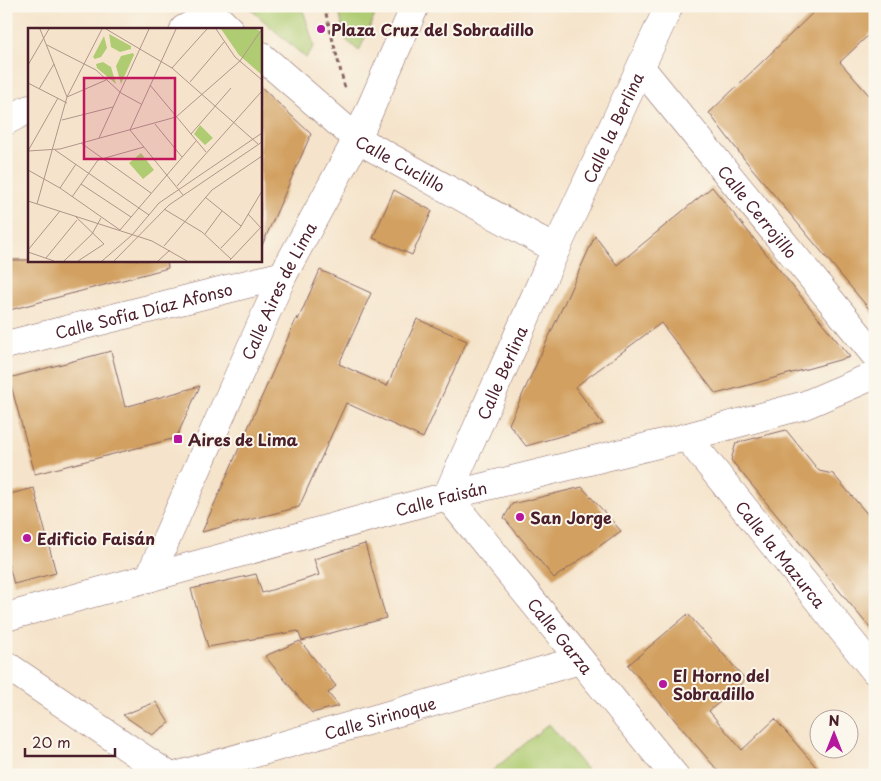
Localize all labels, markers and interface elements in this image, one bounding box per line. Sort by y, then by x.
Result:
place label: Plaza Cruz del Sobradillo [331,17,534,41]
marker: Plaza Cruz del Sobradillo [315,23,327,35]
inset map [28,28,261,261]
street label: Calle la Berlina [576,68,649,187]
street label: Calle Cuclillo [351,129,450,198]
street label: Calle Cerrojillo [713,160,803,263]
street label: Calle Aires de Lima [235,217,322,364]
street label: Calle Sofía Díaz Afonso [52,276,235,344]
street label: Calle Berlina [470,322,533,423]
place label: Aires de Lima [188,427,298,451]
marker: Aires de Lima [172,433,184,445]
street label: Calle Faisán [393,475,489,522]
street label: Calle la Mazurca [730,495,832,613]
place label: San Jorge [530,505,612,529]
marker: San Jorge [514,511,526,523]
place label: Edificio Faisán [37,526,155,550]
marker: Edificio Faisán [21,532,33,544]
street label: Calle Garza [522,592,599,679]
place label: El Horno del Sobradillo [673,663,769,705]
marker: El Horno del Sobradillo [657,678,669,690]
street label: Calle Sirinoque [321,690,439,745]
north arrow [808,708,858,758]
text: N [828,710,840,731]
scale bar [25,726,115,758]
text: 20 m [32,730,71,753]

